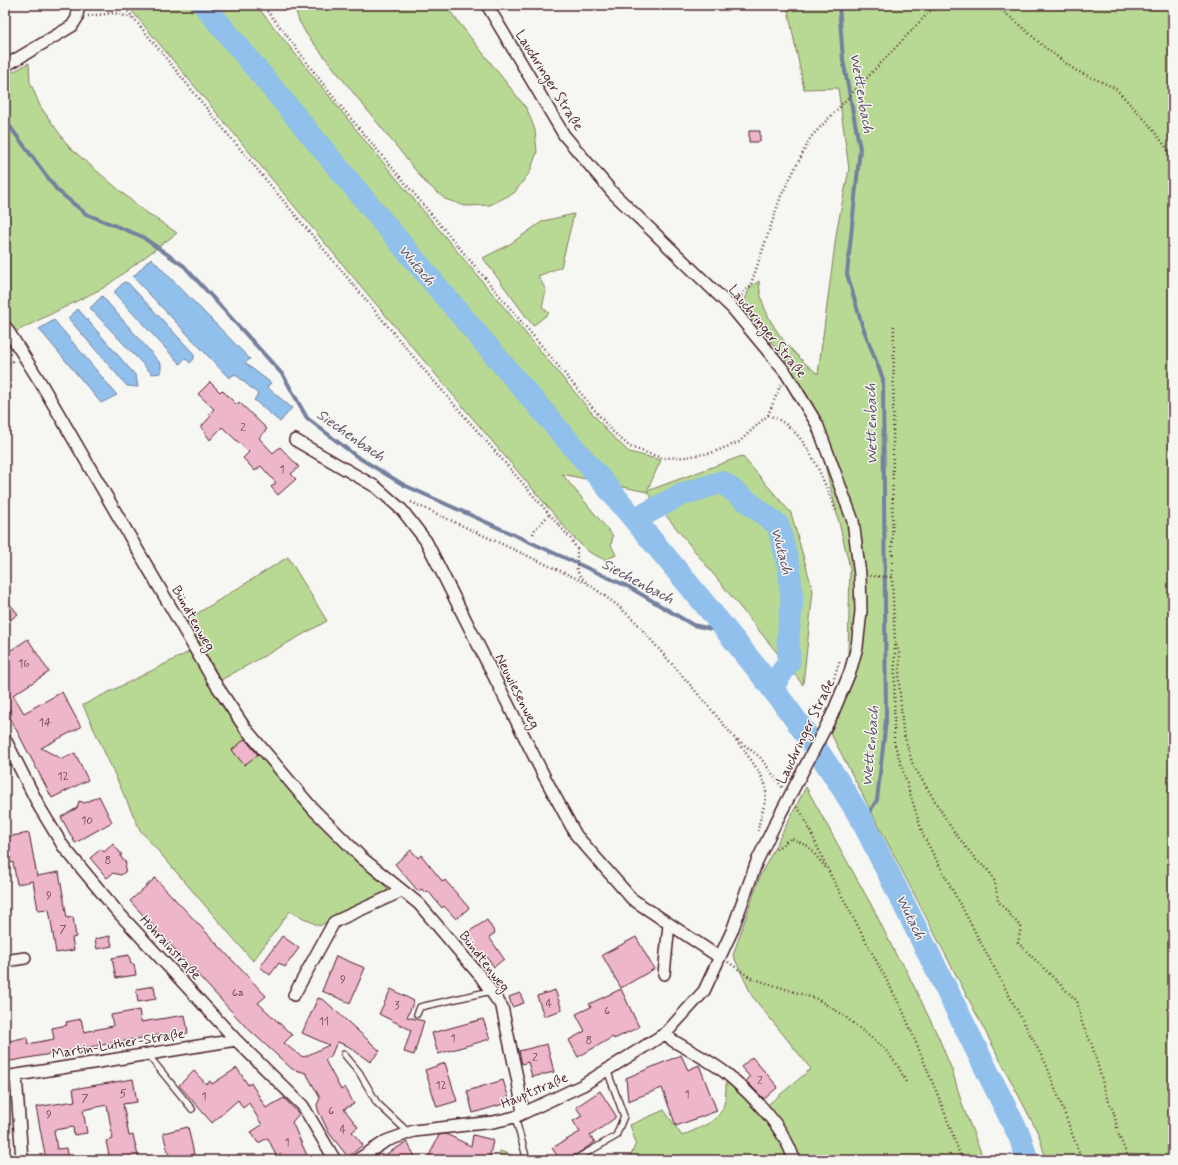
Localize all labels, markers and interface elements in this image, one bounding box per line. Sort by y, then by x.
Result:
street label: Lauchringer Straße [510,27,587,135]
water label: Wettenbach [844,52,878,135]
water label: Wutach [393,241,439,291]
street label: Lauchringer Straße [723,281,811,383]
water label: Wettenbach [861,383,883,465]
water label: Siechenbach [312,405,389,467]
house number: 2 [240,420,246,436]
house number: 1 [279,462,285,478]
water label: Wutach [765,526,797,577]
water label: Siechenbach [598,555,677,609]
street label: Bündtenweg [166,582,219,655]
street label: Neuwiesenweg [490,651,544,732]
house number: 16 [18,656,30,672]
street label: Lauchringer Straße [773,676,840,788]
water label: Wettenbach [858,705,885,787]
house number: 14 [39,715,51,731]
house number: 12 [57,769,69,785]
house number: 10 [81,813,93,829]
house number: 8 [105,853,111,869]
house number: 9 [46,888,52,904]
water label: Wutach [891,892,930,944]
street label: Hohrainstraße [135,911,205,984]
house number: 7 [59,922,67,938]
street label: Bündtenweg [454,927,514,996]
house number: 9 [340,972,346,988]
house number: 6a [232,985,244,1001]
house number: 4 [546,996,553,1012]
house number: 3 [394,998,400,1014]
house number: 6 [604,1003,610,1019]
house number: 11 [319,1014,329,1030]
street label: Martin-Luther-Straße [50,1025,186,1063]
house number: 1 [450,1031,456,1047]
house number: 8 [586,1033,592,1049]
house number: 2 [532,1050,538,1066]
street label: Hauptstraße [498,1069,571,1113]
house number: 2 [757,1073,763,1089]
house number: 12 [435,1078,447,1094]
house number: 5 [119,1086,127,1102]
house number: 1 [684,1087,690,1103]
house number: 1 [201,1089,207,1105]
house number: 7 [81,1091,89,1107]
house number: 6 [328,1103,334,1119]
house number: 9 [46,1107,52,1123]
house number: 4 [340,1122,347,1138]
house number: 1 [284,1135,290,1151]

